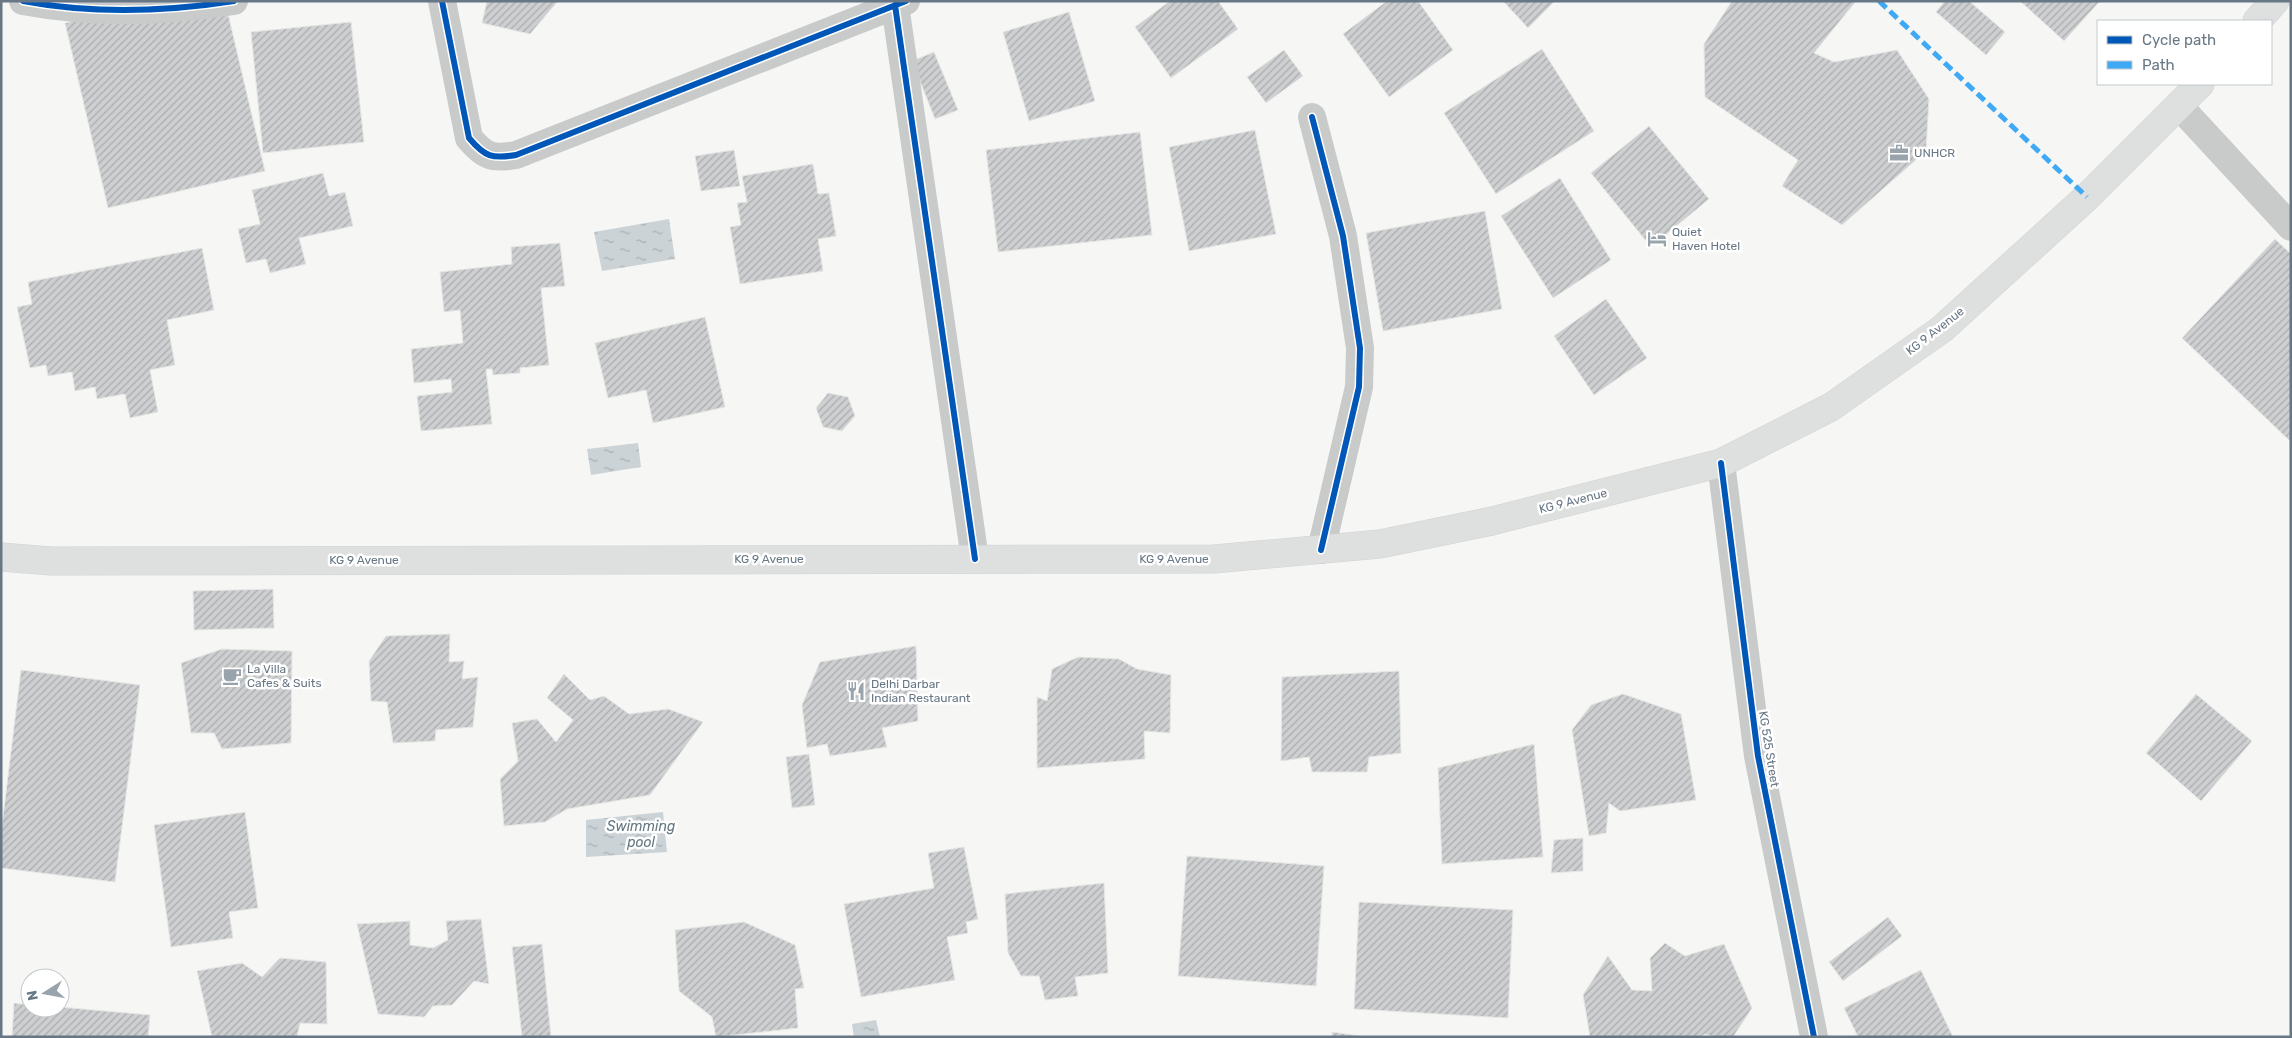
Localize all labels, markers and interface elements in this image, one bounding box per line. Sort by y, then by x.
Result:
legend [2097,20,2272,85]
text: Cycle path [2142,31,2216,49]
text: Path [2142,56,2175,74]
office icon: UNHCR [1888,142,1910,164]
place label: UNHCR [1914,146,1955,160]
place label: Quiet Haven Hotel [1672,225,1740,253]
hotel icon: Quiet Haven Hotel [1646,228,1668,250]
street label: KG 9 Avenue [1903,304,1967,358]
street label: KG 9 Avenue [1538,486,1609,516]
street label: KG 9 Avenue [734,552,804,566]
street label: KG 9 Avenue [1139,552,1209,566]
street label: KG 9 Avenue [329,553,399,567]
place label: La Villa Cafes & Suits [247,662,322,690]
cafe icon: La Villa Cafes & Suits [221,665,243,687]
place label: Delhi Darbar Indian Restaurant [871,677,971,705]
restaurant icon: Delhi Darbar Indian Restaurant [845,680,867,702]
street label: KG 525 Street [1756,710,1782,788]
water label: Swimming pool [607,818,675,851]
north arrow [20,968,70,1018]
text: N [23,989,42,1002]

